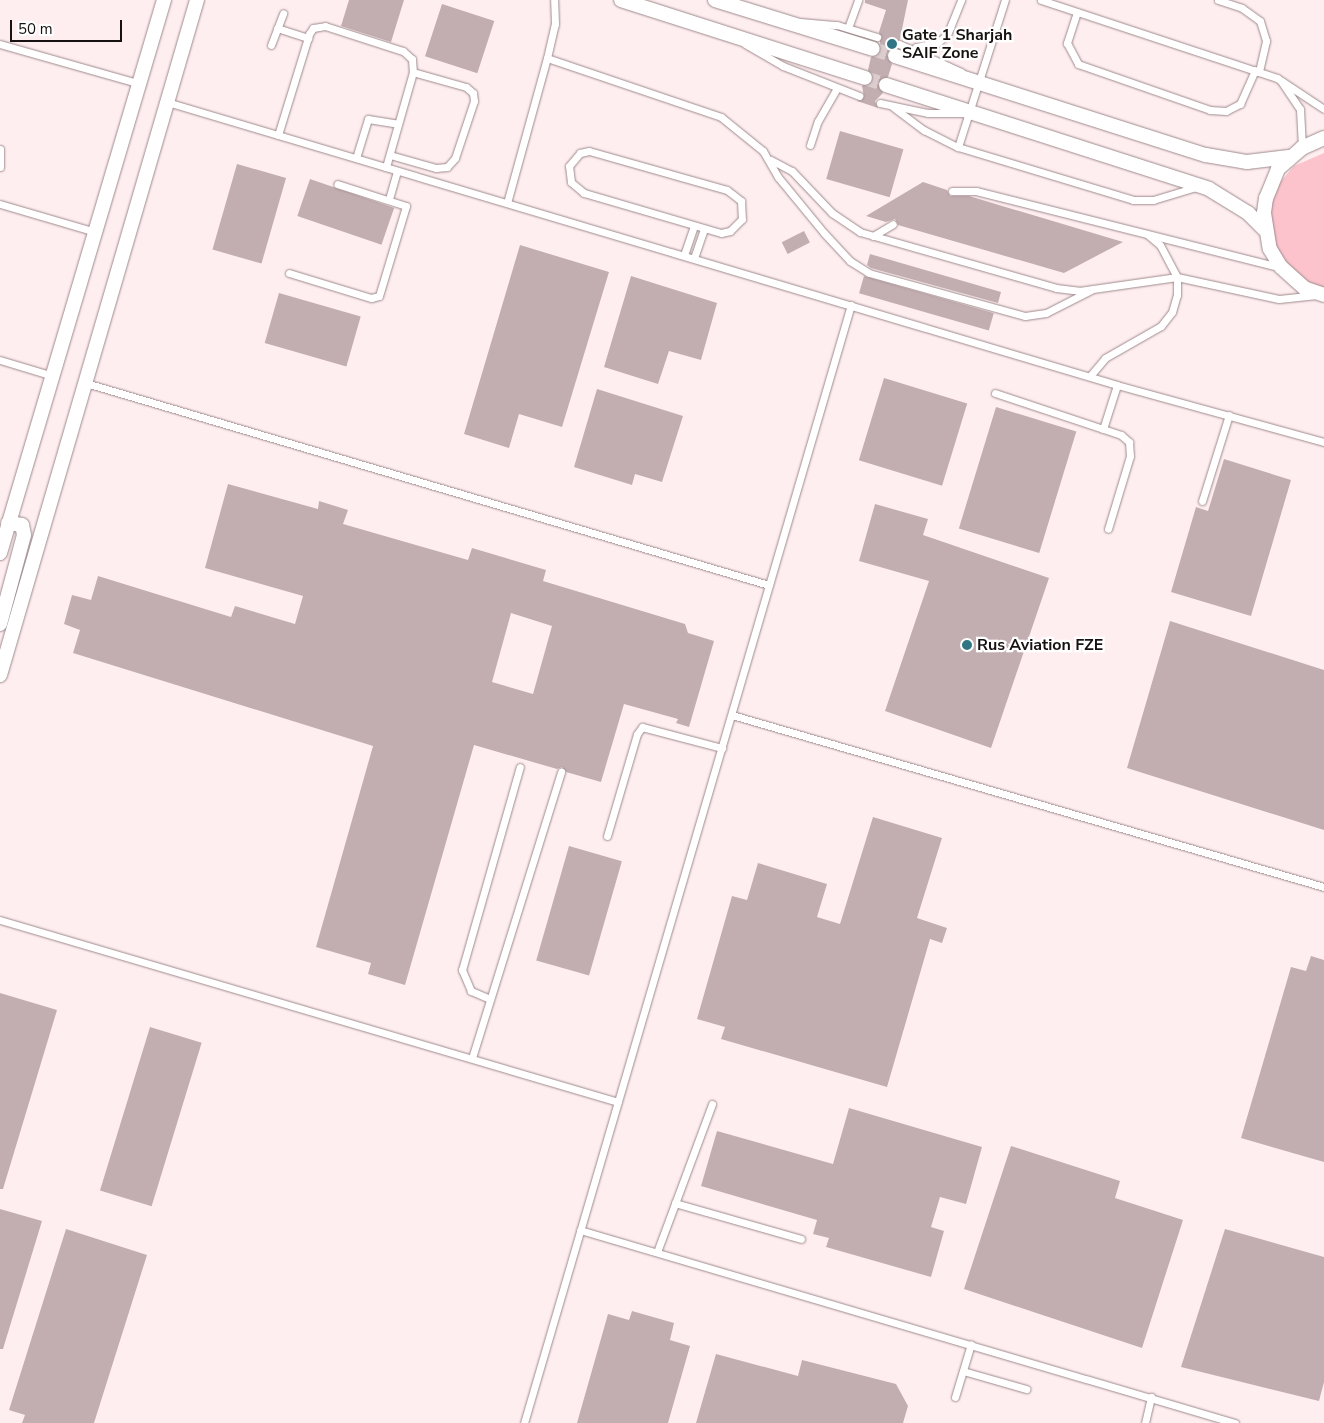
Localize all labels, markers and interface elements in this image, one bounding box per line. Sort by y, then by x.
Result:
scale bar [12,10,125,42]
text: 50 m [18,19,53,39]
place label: Gate 1 Sharjah SAIF Zone [902,25,1012,63]
marker: Gate 1 Sharjah SAIF Zone [886,38,898,50]
place label: Rus Aviation FZE [977,635,1103,655]
marker: Rus Aviation FZE [961,639,973,651]

